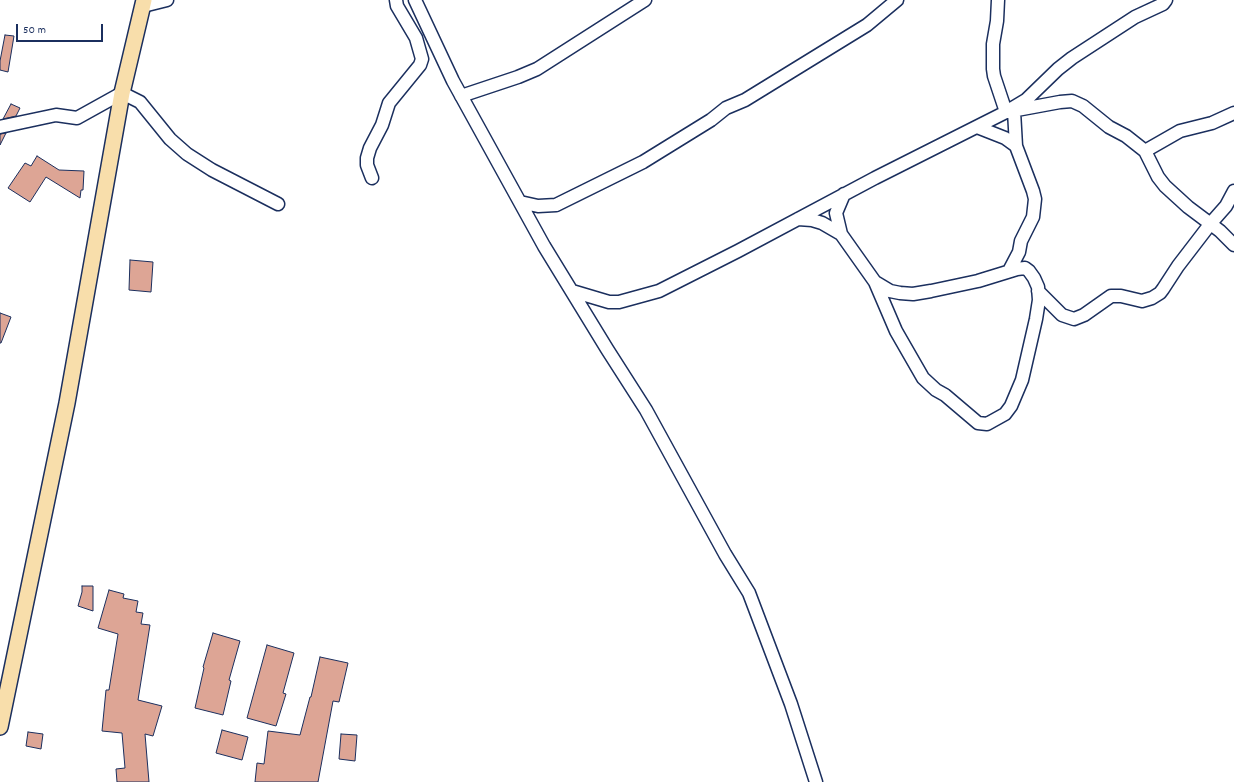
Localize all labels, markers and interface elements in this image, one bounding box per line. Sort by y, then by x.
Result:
scale bar [18,16,105,42]
text: 50 m [23,22,46,39]

